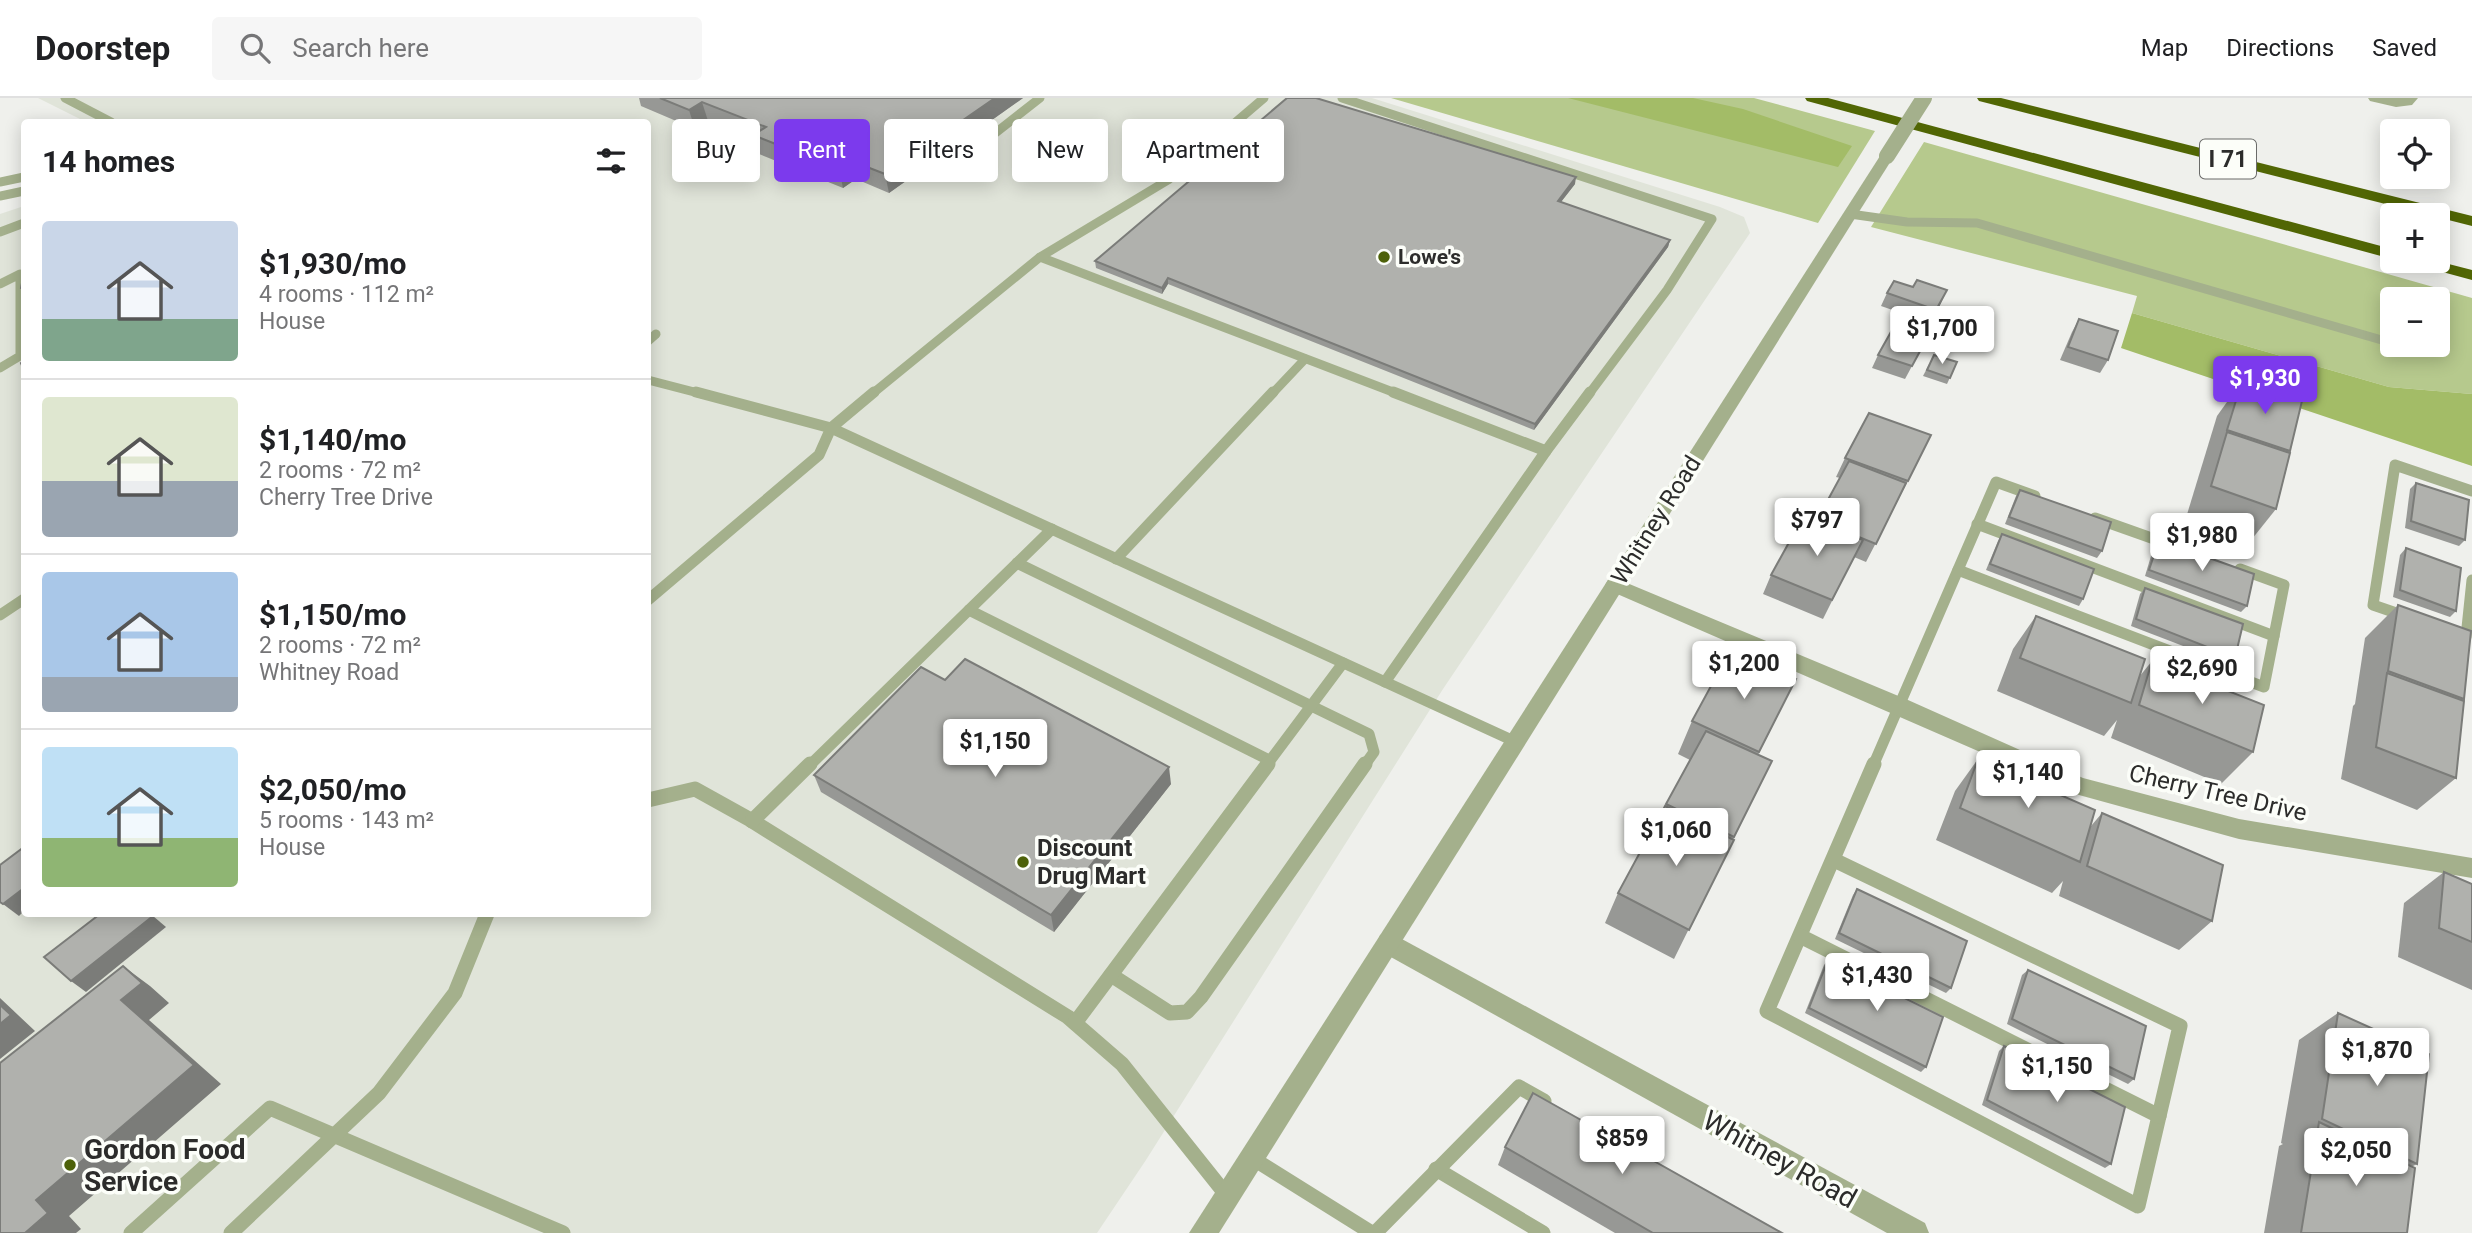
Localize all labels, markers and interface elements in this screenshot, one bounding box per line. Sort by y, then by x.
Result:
search box [212,17,702,80]
text: Doorstep [35,29,170,68]
icon: search [236,29,274,67]
text: Search here [292,33,429,63]
text: Map [2141,34,2188,62]
text: Directions [2226,34,2334,62]
text: Saved [2372,34,2437,62]
chip: Buy [672,119,760,182]
chip: Rent [774,119,870,182]
chip: Filters [884,119,998,182]
chip: New [1012,119,1108,182]
chip: Apartment [1122,119,1284,182]
map controls [2380,119,2450,357]
button: locate [2380,119,2450,189]
road number: I 71 [2200,139,2256,178]
icon: filters [592,142,630,180]
text: 14 homes [42,144,175,179]
button: + [2380,203,2450,273]
place label: Lowe's [1398,245,1461,269]
text: $1,930/mo [259,246,407,281]
icon: home [98,249,182,333]
marker: Lowe's [1376,249,1392,265]
text: 4 rooms · 112 m² [259,281,434,308]
button: − [2380,287,2450,357]
pin: $1,700 [1885,306,1999,366]
text: House [259,308,325,335]
text: $1,700 [1906,315,1978,342]
pin: $1,930 [2208,356,2322,416]
text: $1,930 [2229,365,2301,392]
text: $1,140/mo [259,422,407,457]
icon: home [98,425,182,509]
street label: Whitney Road [1605,451,1707,589]
text: 2 rooms · 72 m² [259,457,421,484]
text: Cherry Tree Drive [259,484,433,511]
pin: $797 [1776,498,1858,558]
text: $797 [1791,507,1843,534]
pin: $1,980 [2145,514,2259,573]
text: $1,980 [2166,522,2238,549]
text: $1,150/mo [259,597,407,632]
icon: home [98,600,182,684]
text: 2 rooms · 72 m² [259,632,421,659]
pin: $1,200 [1687,642,1801,701]
pin: $2,690 [2145,646,2259,706]
text: $1,200 [1708,650,1780,677]
text: $2,690 [2166,655,2238,682]
text: Whitney Road [259,659,399,686]
pin: $1,150 [938,720,1052,779]
text: $1,150 [959,728,1031,755]
pin: $1,140 [1971,750,2085,810]
text: $1,140 [1992,759,2064,786]
street label: Cherry Tree Drive [2126,759,2310,827]
text: $2,050/mo [259,772,407,807]
icon: home [98,775,182,859]
text: 5 rooms · 143 m² [259,807,434,834]
pin: $1,060 [1619,808,1733,868]
text: $1,060 [1640,817,1712,844]
text: House [259,834,325,861]
place label: Discount Drug Mart [1037,834,1146,890]
marker: Discount Drug Mart [1015,854,1031,870]
pin: $1,430 [1820,954,1934,1013]
text: $1,430 [1841,962,1913,989]
pin: $1,870 [2320,1028,2434,1088]
text: $1,870 [2341,1037,2413,1064]
pin: $1,150 [2000,1044,2114,1104]
text: $1,150 [2021,1053,2093,1080]
street label: Whitney Road [1697,1104,1862,1215]
pin: $859 [1581,1116,1663,1176]
text: $859 [1596,1125,1648,1152]
pin: $2,050 [2299,1128,2413,1188]
place label: Gordon Food Service [84,1133,246,1198]
text: $2,050 [2320,1137,2392,1164]
marker: Gordon Food Service [62,1157,78,1173]

